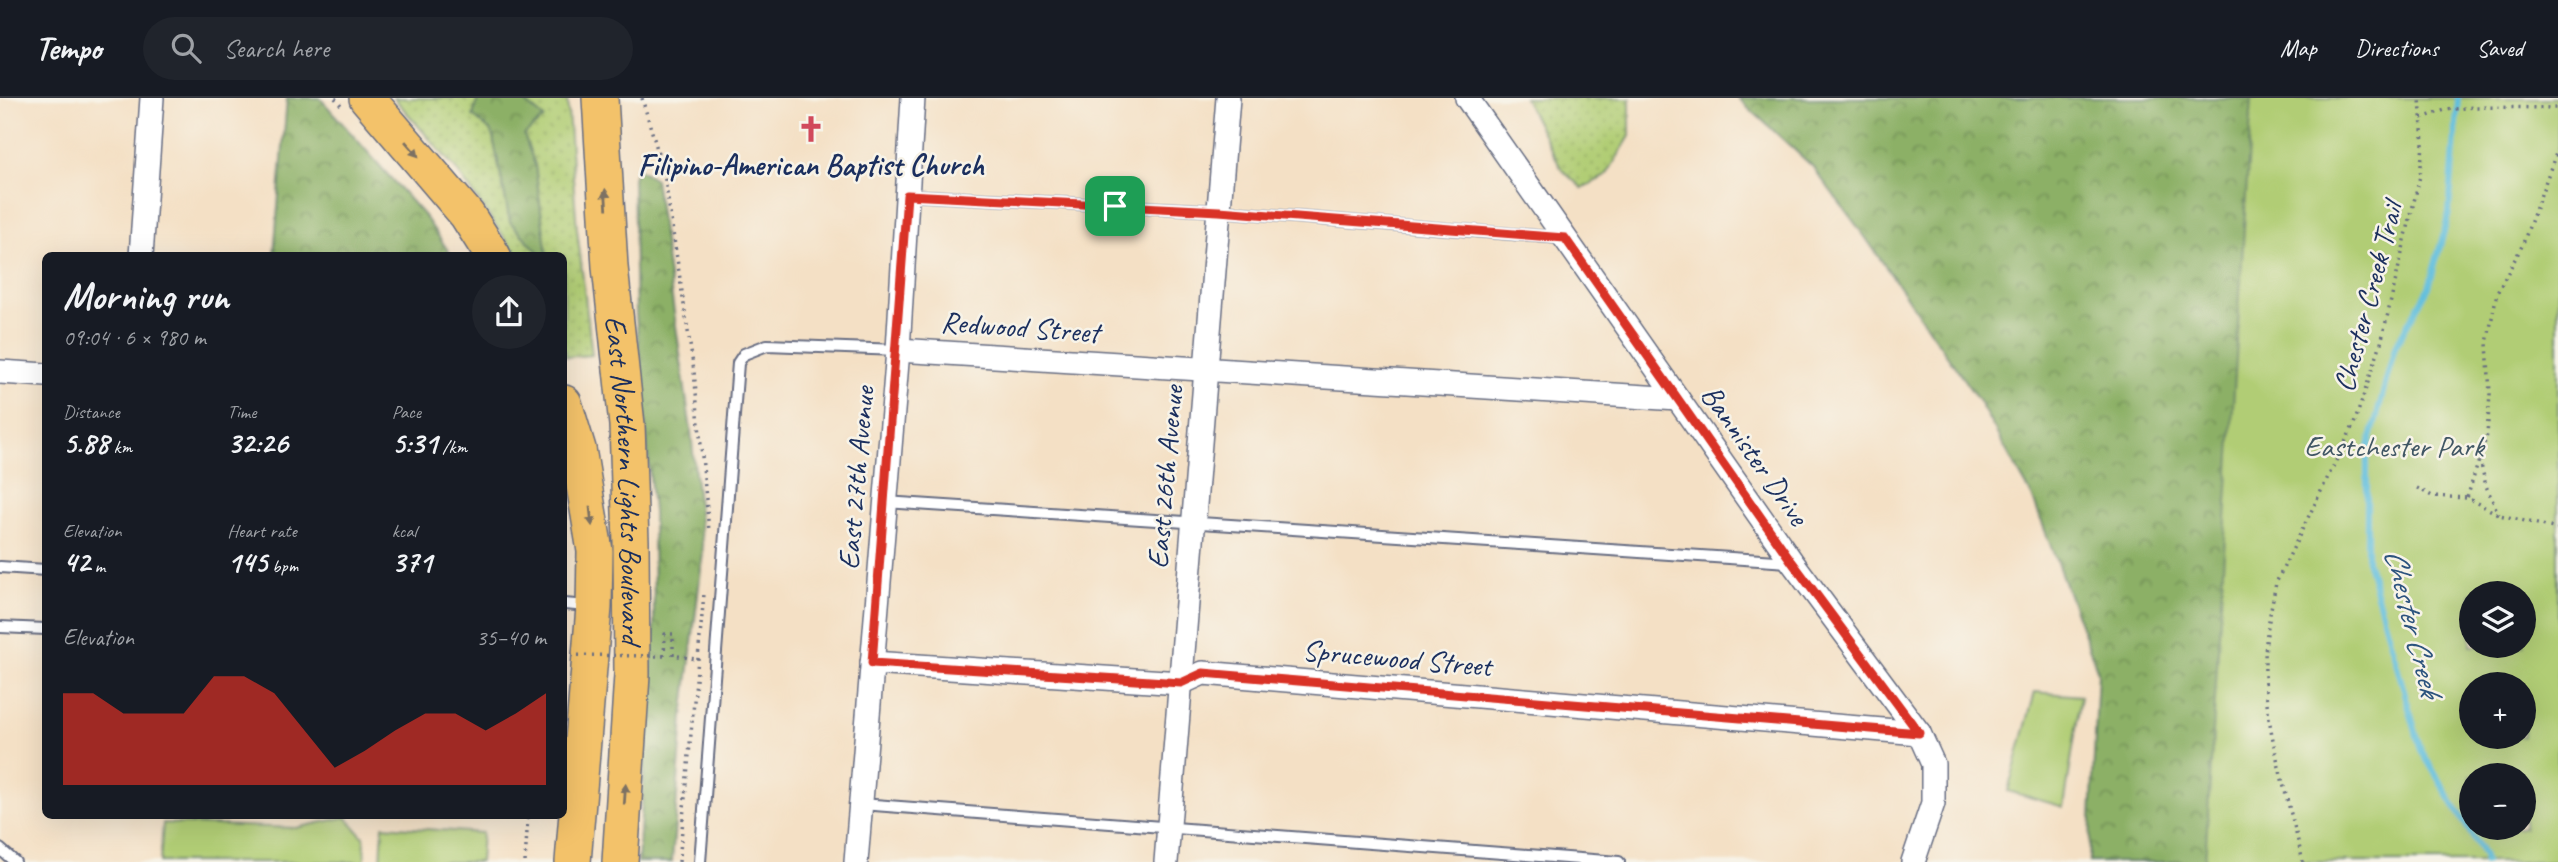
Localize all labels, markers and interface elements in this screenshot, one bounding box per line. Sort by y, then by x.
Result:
search box [143,17,633,80]
text: Tempo [35,27,101,69]
icon: search [167,29,205,67]
text: Search here [223,32,329,65]
text: Map [2280,33,2317,63]
text: Directions [2355,33,2438,63]
text: Saved [2476,33,2523,63]
church icon: Filipino-American Baptist Church [796,114,826,144]
one-way arrow [404,141,419,158]
place label: Filipino-American Baptist Church [638,146,985,184]
pin [1085,176,1145,236]
icon: arrive [1096,187,1134,225]
one-way arrow [600,188,611,210]
street label: Chester Creek Trail [2325,194,2413,396]
text: Morning run [63,273,229,320]
button: share [472,275,546,349]
street label: Redwood Street [940,303,1104,352]
street label: East Northern Lights Boulevard [596,314,651,648]
text: 09:04 · 6 × 980 m [63,323,206,352]
street label: Bannister Drive [1693,377,1819,535]
street label: East 26th Avenue [1138,382,1192,570]
street label: East 27th Avenue [829,383,883,571]
text: Distance [63,400,120,424]
text: Time [227,400,256,424]
text: Pace [392,400,421,424]
text: 5.88 [63,424,109,462]
text: 32:26 [227,424,288,462]
text: 5:31 [392,424,438,462]
park label: Eastchester Park [2304,427,2486,465]
text: km [109,435,132,459]
text: /km [438,435,467,459]
one-way arrow [585,506,596,528]
text: Elevation [63,519,121,543]
text: Heart rate [227,519,297,543]
text: kcal [392,519,417,543]
text: 42 [63,543,90,581]
text: 145 [227,543,267,581]
text: 371 [392,543,432,581]
water label: Chester Creek [2375,544,2453,706]
text: m [90,554,105,578]
text: bpm [267,554,298,578]
map controls [2459,581,2536,840]
button: layers [2459,581,2536,658]
text: Elevation [63,623,134,652]
text: 35–40 m [476,623,546,652]
street label: Sprucewood Street [1301,631,1496,685]
button: + [2459,672,2536,749]
button: − [2459,763,2536,840]
one-way arrow [620,783,631,805]

